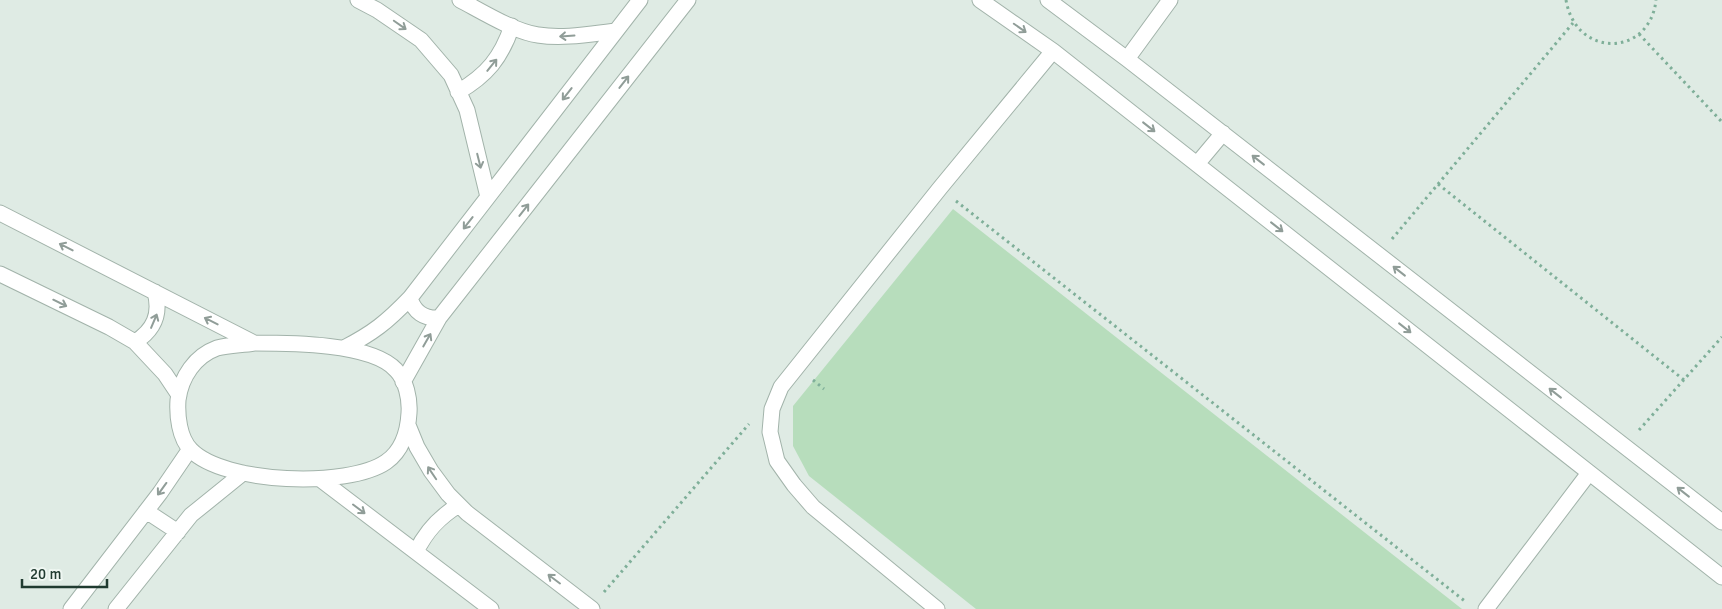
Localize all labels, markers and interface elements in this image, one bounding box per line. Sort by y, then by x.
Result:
one-way arrow [393,20,407,30]
one-way arrow [1013,23,1027,33]
one-way arrow [559,31,575,40]
one-way arrow [487,59,498,72]
one-way arrow [619,76,630,89]
one-way arrow [562,87,572,101]
one-way arrow [1142,121,1155,132]
one-way arrow [475,153,484,169]
one-way arrow [1252,155,1265,166]
one-way arrow [519,203,529,217]
one-way arrow [463,216,473,230]
one-way arrow [1270,222,1283,233]
one-way arrow [59,242,74,251]
one-way arrow [1393,266,1406,277]
one-way arrow [52,298,67,308]
one-way arrow [150,314,160,329]
one-way arrow [204,316,219,325]
one-way arrow [1398,322,1411,333]
one-way arrow [422,333,432,347]
one-way arrow [1549,387,1562,398]
one-way arrow [427,466,437,480]
one-way arrow [157,482,167,496]
one-way arrow [1677,487,1690,498]
one-way arrow [352,503,365,514]
scale bar [22,556,108,588]
text: 20 m [30,565,61,583]
one-way arrow [547,574,560,585]

